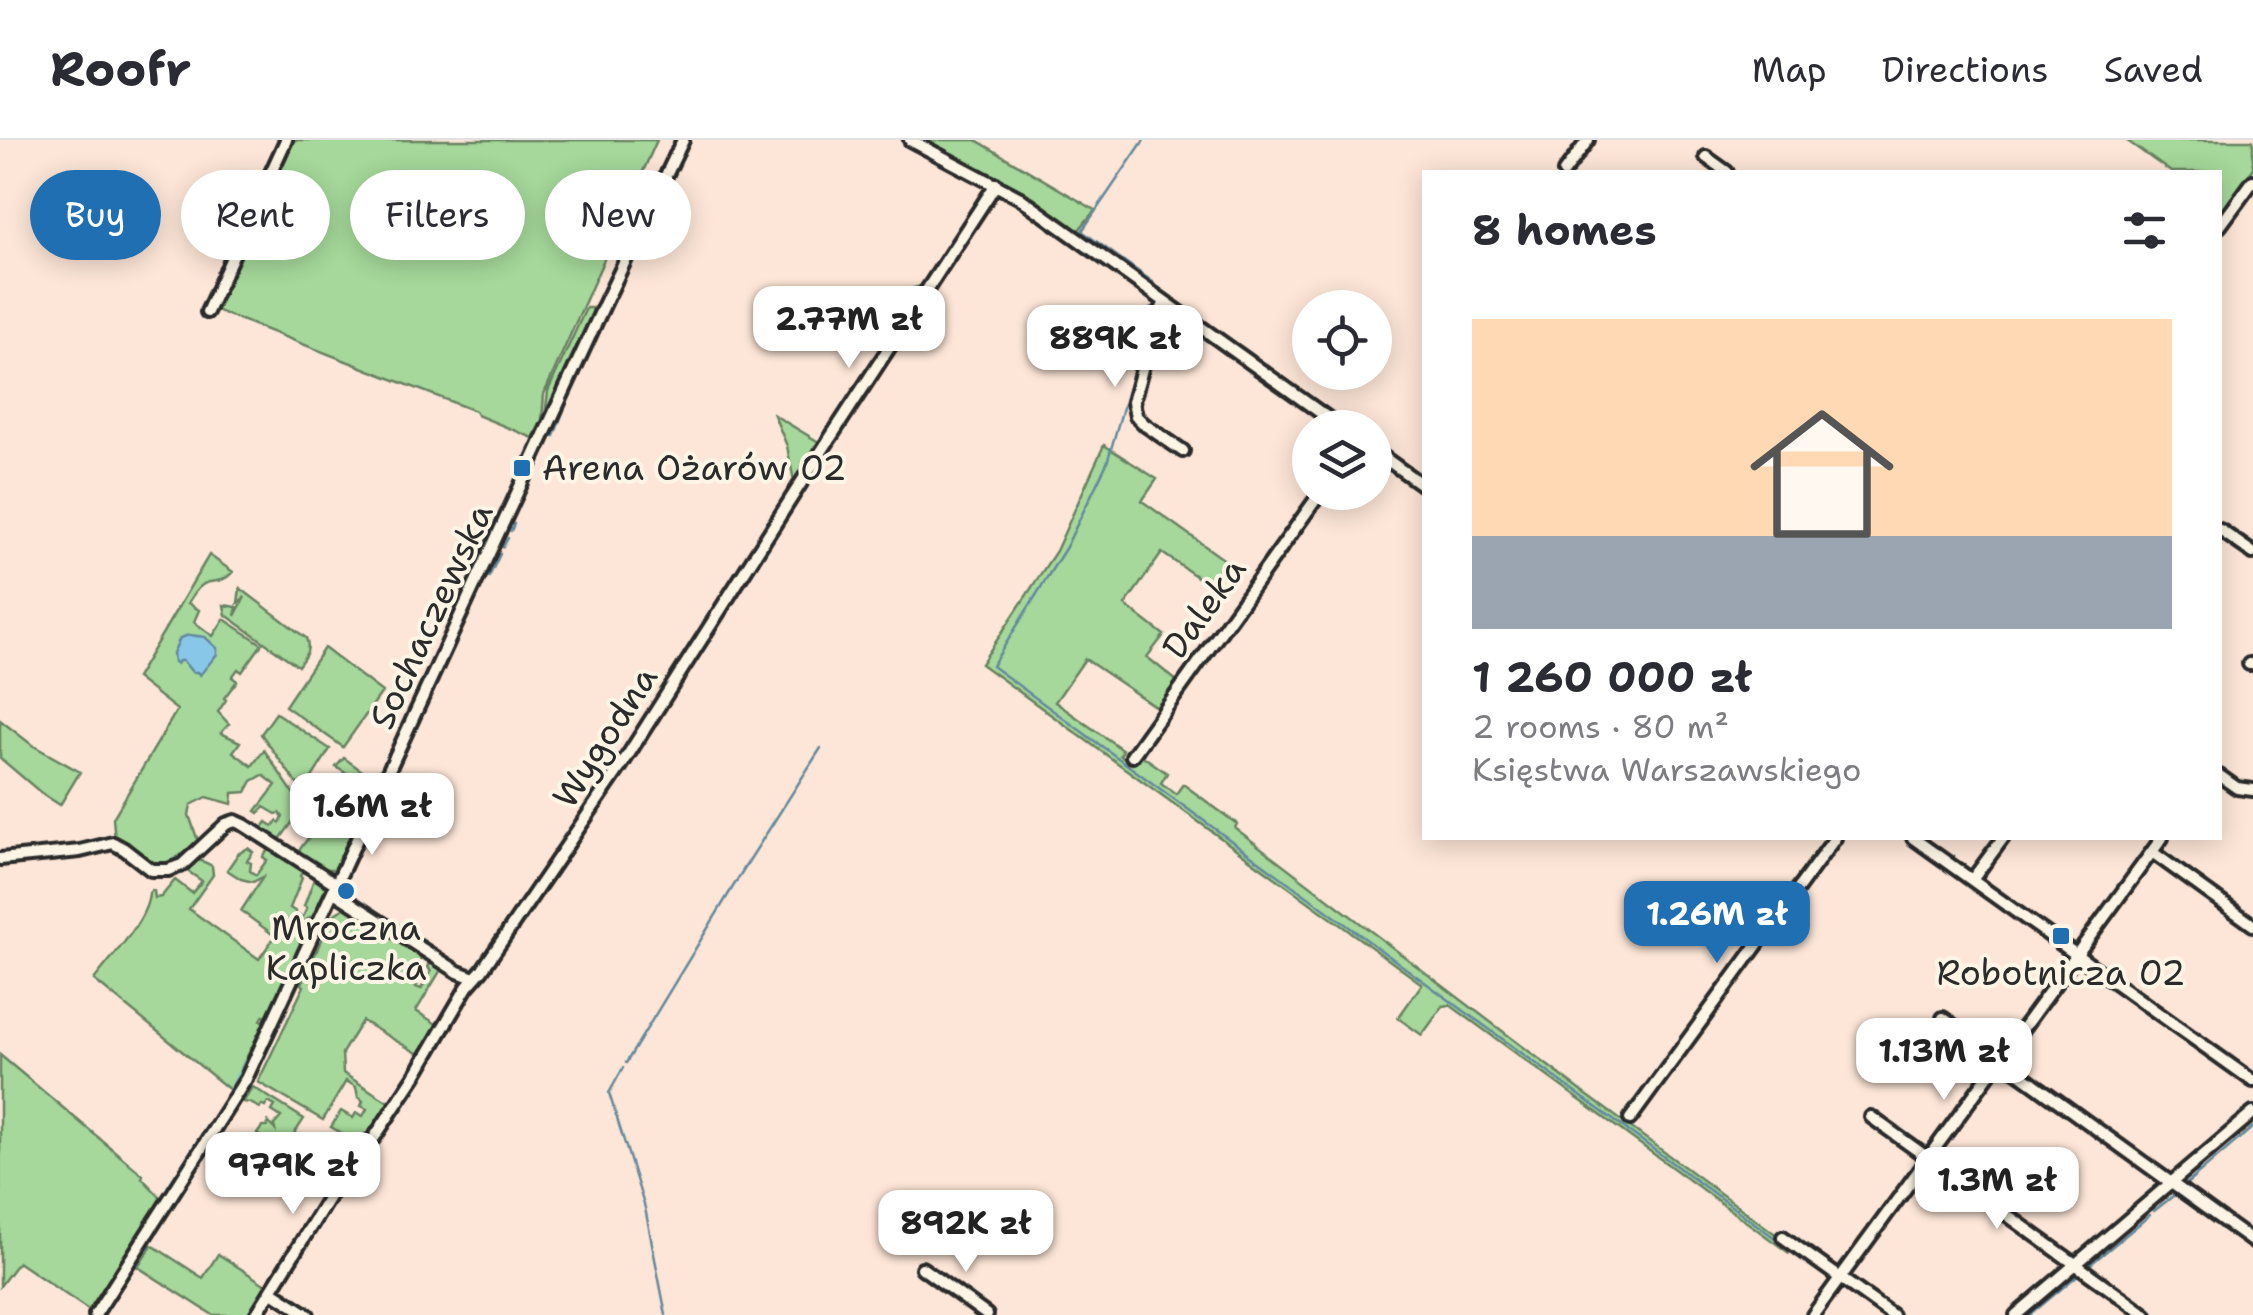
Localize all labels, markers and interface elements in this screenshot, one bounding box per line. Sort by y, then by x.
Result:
text: Roofr [50,37,191,101]
text: Map [1752,46,1827,93]
text: Directions [1882,46,2049,93]
text: Saved [2104,46,2203,93]
chip: Buy [30,170,161,260]
chip: Rent [181,170,330,260]
chip: Filters [350,170,525,260]
chip: New [545,170,691,260]
text: 8 homes [1472,202,1657,258]
icon: filters [2117,203,2172,258]
pin: 2.77M zł [746,286,952,371]
map controls [1292,290,1392,510]
button: locate [1292,290,1392,390]
text: 2.77M zł [775,297,923,340]
pin: 889K zł [1023,305,1207,390]
text: 889K zł [1049,316,1181,359]
icon: home [1732,384,1912,564]
button: layers [1292,410,1392,510]
place label: Arena Ożarów 02 [542,444,847,491]
marker: Arena Ożarów 02 [511,457,533,479]
street label: Sochaczewska [358,495,504,736]
street label: Daleka [1151,547,1256,668]
text: 1 260 000 zł [1472,649,1752,705]
street label: Wygodna [541,657,668,817]
text: 2 rooms · 80 m² [1472,705,1729,748]
text: Księstwa Warszawskiego [1472,748,1861,791]
pin: 1.6M zł [280,773,464,858]
text: 1.6M zł [312,784,432,827]
marker: Mroczna Kapliczka [335,880,357,902]
pin: 1.26M zł [1614,881,1820,966]
text: 1.26M zł [1646,892,1788,935]
place label: Mroczna Kapliczka [266,904,427,991]
marker: Robotnicza 02 [2050,925,2072,947]
place label: Robotnicza 02 [1937,949,2185,996]
pin: 1.13M zł [1841,1018,2047,1103]
text: 1.13M zł [1878,1029,2010,1072]
pin: 979K zł [201,1132,385,1217]
text: 979K zł [227,1143,359,1186]
pin: 1.3M zł [1905,1147,2089,1232]
text: 1.3M zł [1937,1158,2057,1201]
pin: 892K zł [874,1190,1058,1275]
text: 892K zł [900,1201,1032,1244]

